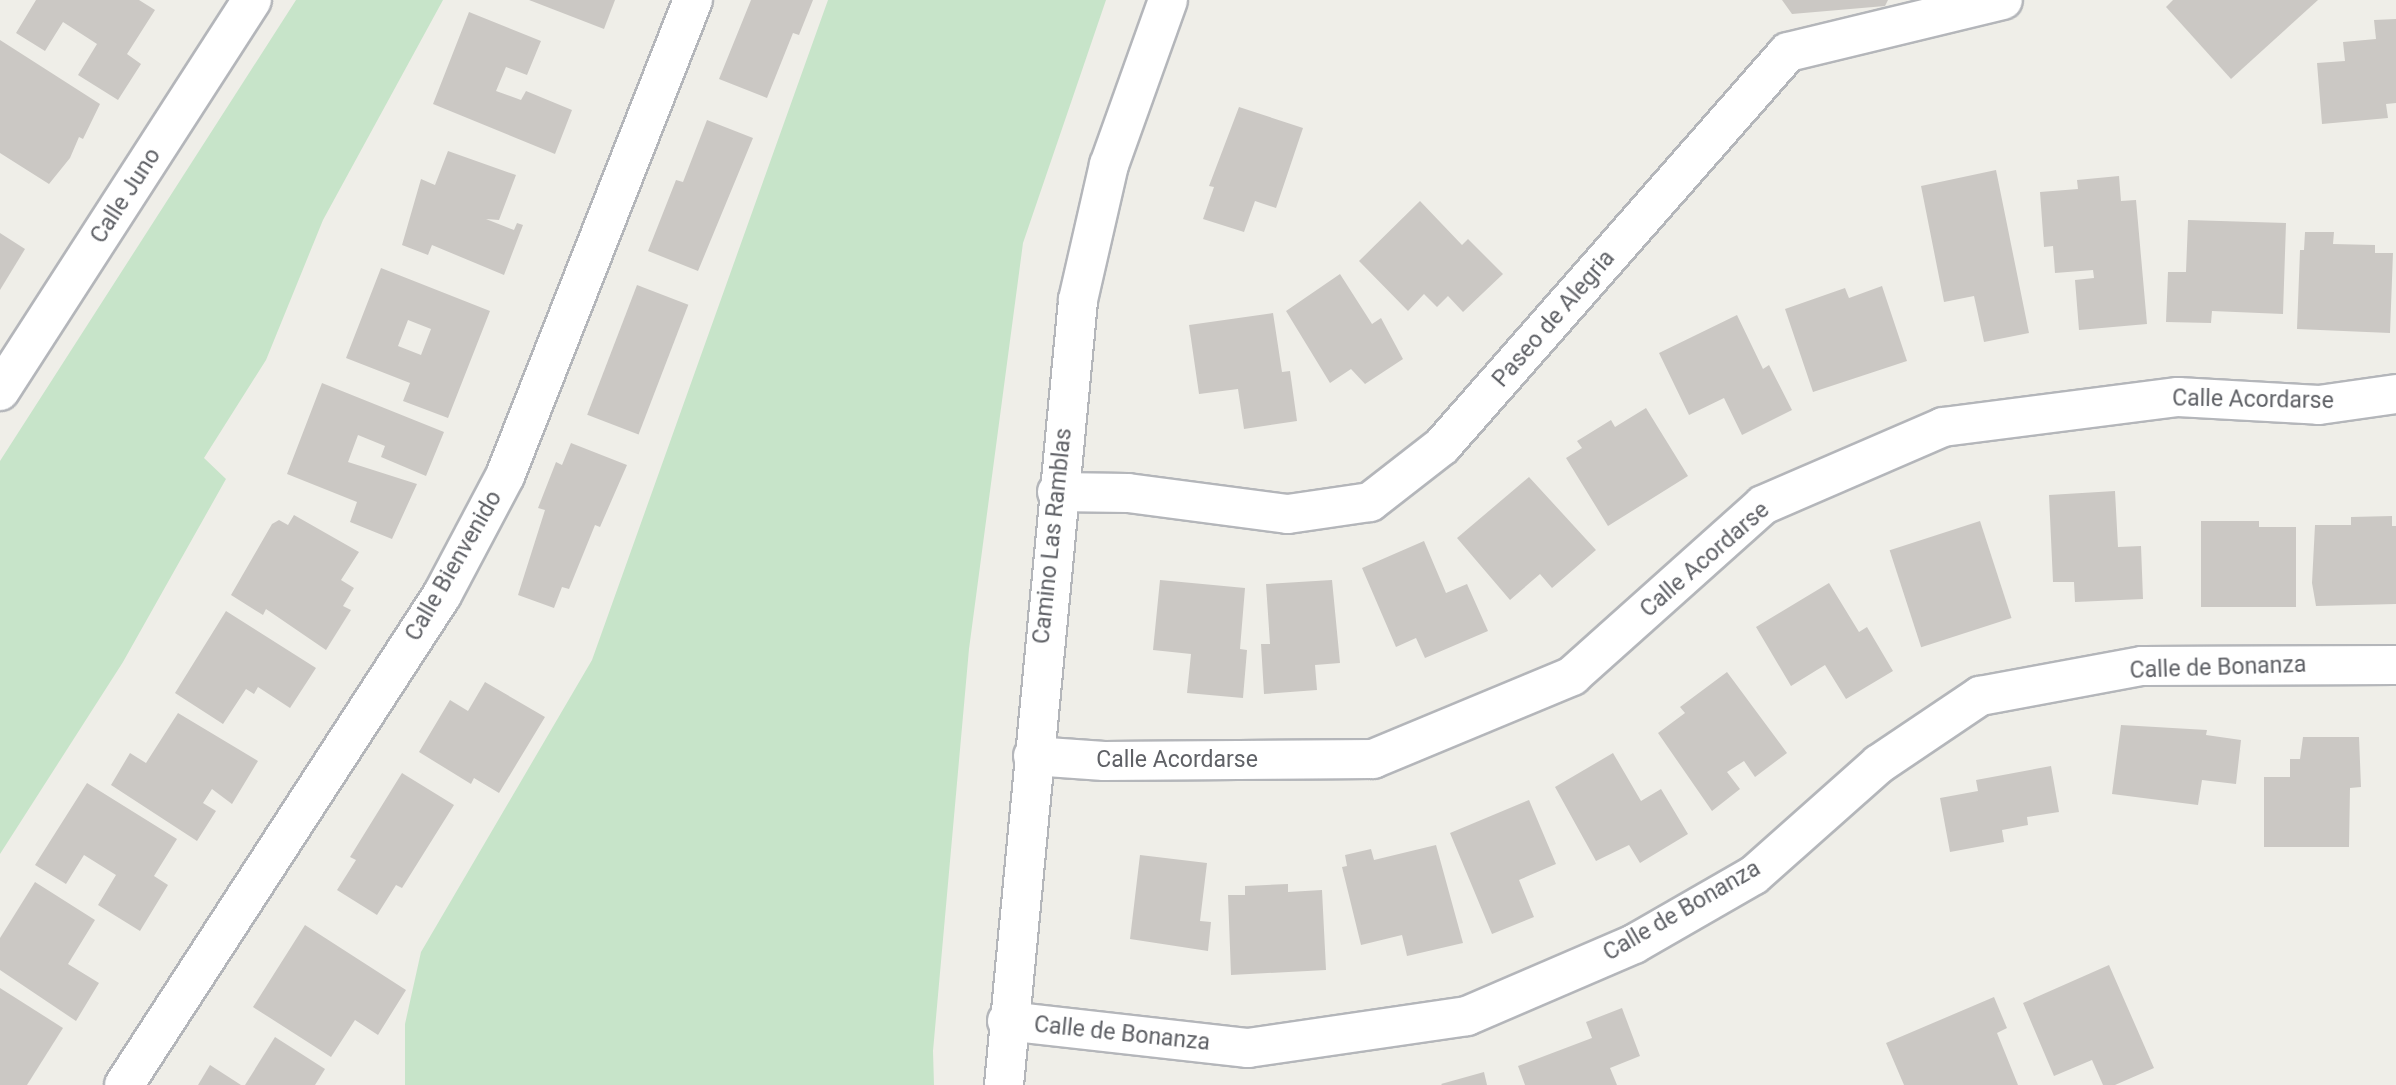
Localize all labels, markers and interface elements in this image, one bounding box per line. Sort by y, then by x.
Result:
street label: Calle Juno [85,143,167,249]
street label: Paseo de Alegria [1487,245,1621,393]
street label: Calle Acordarse [2172,385,2334,415]
street label: Camino Las Ramblas [1028,427,1078,645]
street label: Calle Bienvenido [400,486,508,646]
street label: Calle Acordarse [1635,497,1775,623]
street label: Calle de Bonanza [2129,651,2307,685]
street label: Calle Acordarse [1096,746,1258,774]
street label: Calle de Bonanza [1599,855,1765,967]
street label: Calle de Bonanza [1033,1011,1211,1057]

